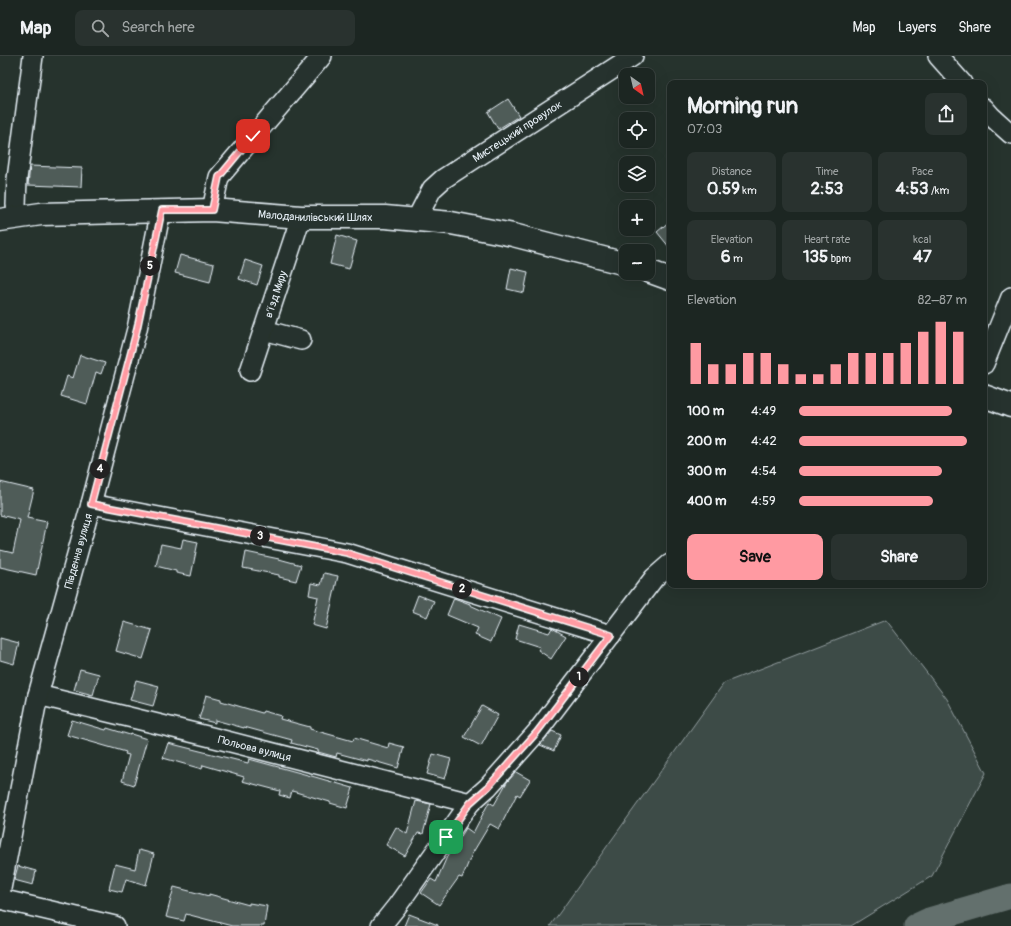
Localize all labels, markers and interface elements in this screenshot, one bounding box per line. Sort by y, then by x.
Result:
search box [75,10,355,46]
text: Map [20,16,51,40]
icon: search [89,17,111,39]
text: Search here [121,18,195,37]
text: Map [853,19,876,36]
text: Layers [898,19,936,36]
text: Share [958,19,991,36]
north arrow [619,68,655,104]
map controls [619,68,655,280]
text: Morning run [687,92,798,120]
button: share [925,93,967,135]
street label: Мистецький провулок [470,98,565,165]
button: locate [619,112,655,148]
pin [236,119,270,153]
text: 07:03 [687,121,722,137]
icon: check [242,125,264,147]
button: layers [619,156,655,192]
text: Distance [712,165,752,178]
text: Time [815,165,838,178]
text: Pace [911,165,933,178]
text: 0.59 [707,178,740,199]
text: 2:53 [811,178,843,199]
text: 4:53 [895,178,929,199]
text: km [740,184,757,197]
text: /km [929,184,949,197]
button: + [619,200,655,236]
street label: Малоданилівський Шлях [258,208,372,224]
text: Elevation [711,233,753,246]
text: Heart rate [804,233,850,246]
text: kcal [913,233,931,246]
button: − [619,244,655,280]
text: 6 [721,246,731,267]
text: 135 [803,246,828,267]
text: 47 [913,246,932,267]
text: m [731,252,743,265]
text: bpm [828,252,851,265]
pin: 5 [140,256,160,276]
text: 5 [147,259,153,272]
street label: в’їзд Миру [262,269,290,319]
text: Elevation [687,292,737,308]
text: 82–87 m [918,292,967,308]
text: 100 m [687,403,724,419]
text: 4:49 [751,403,776,419]
text: 200 m [687,433,726,449]
text: 4:42 [751,433,777,449]
pin: 4 [90,459,110,479]
text: 4 [97,462,103,475]
text: 300 m [687,463,726,479]
text: 4:54 [751,463,777,479]
text: 400 m [687,493,727,509]
text: 4:59 [751,493,776,509]
street label: Південна вулиця [62,512,95,590]
pin: 3 [250,526,270,546]
text: 3 [257,529,263,542]
button: Save [687,534,823,580]
button: Share [831,534,967,580]
pin: 2 [452,579,472,599]
text: 2 [459,582,465,595]
pin: 1 [569,667,589,687]
text: 1 [577,670,581,683]
street label: Польова вулиця [216,733,292,764]
pin [429,820,463,854]
icon: arrive [435,826,457,848]

